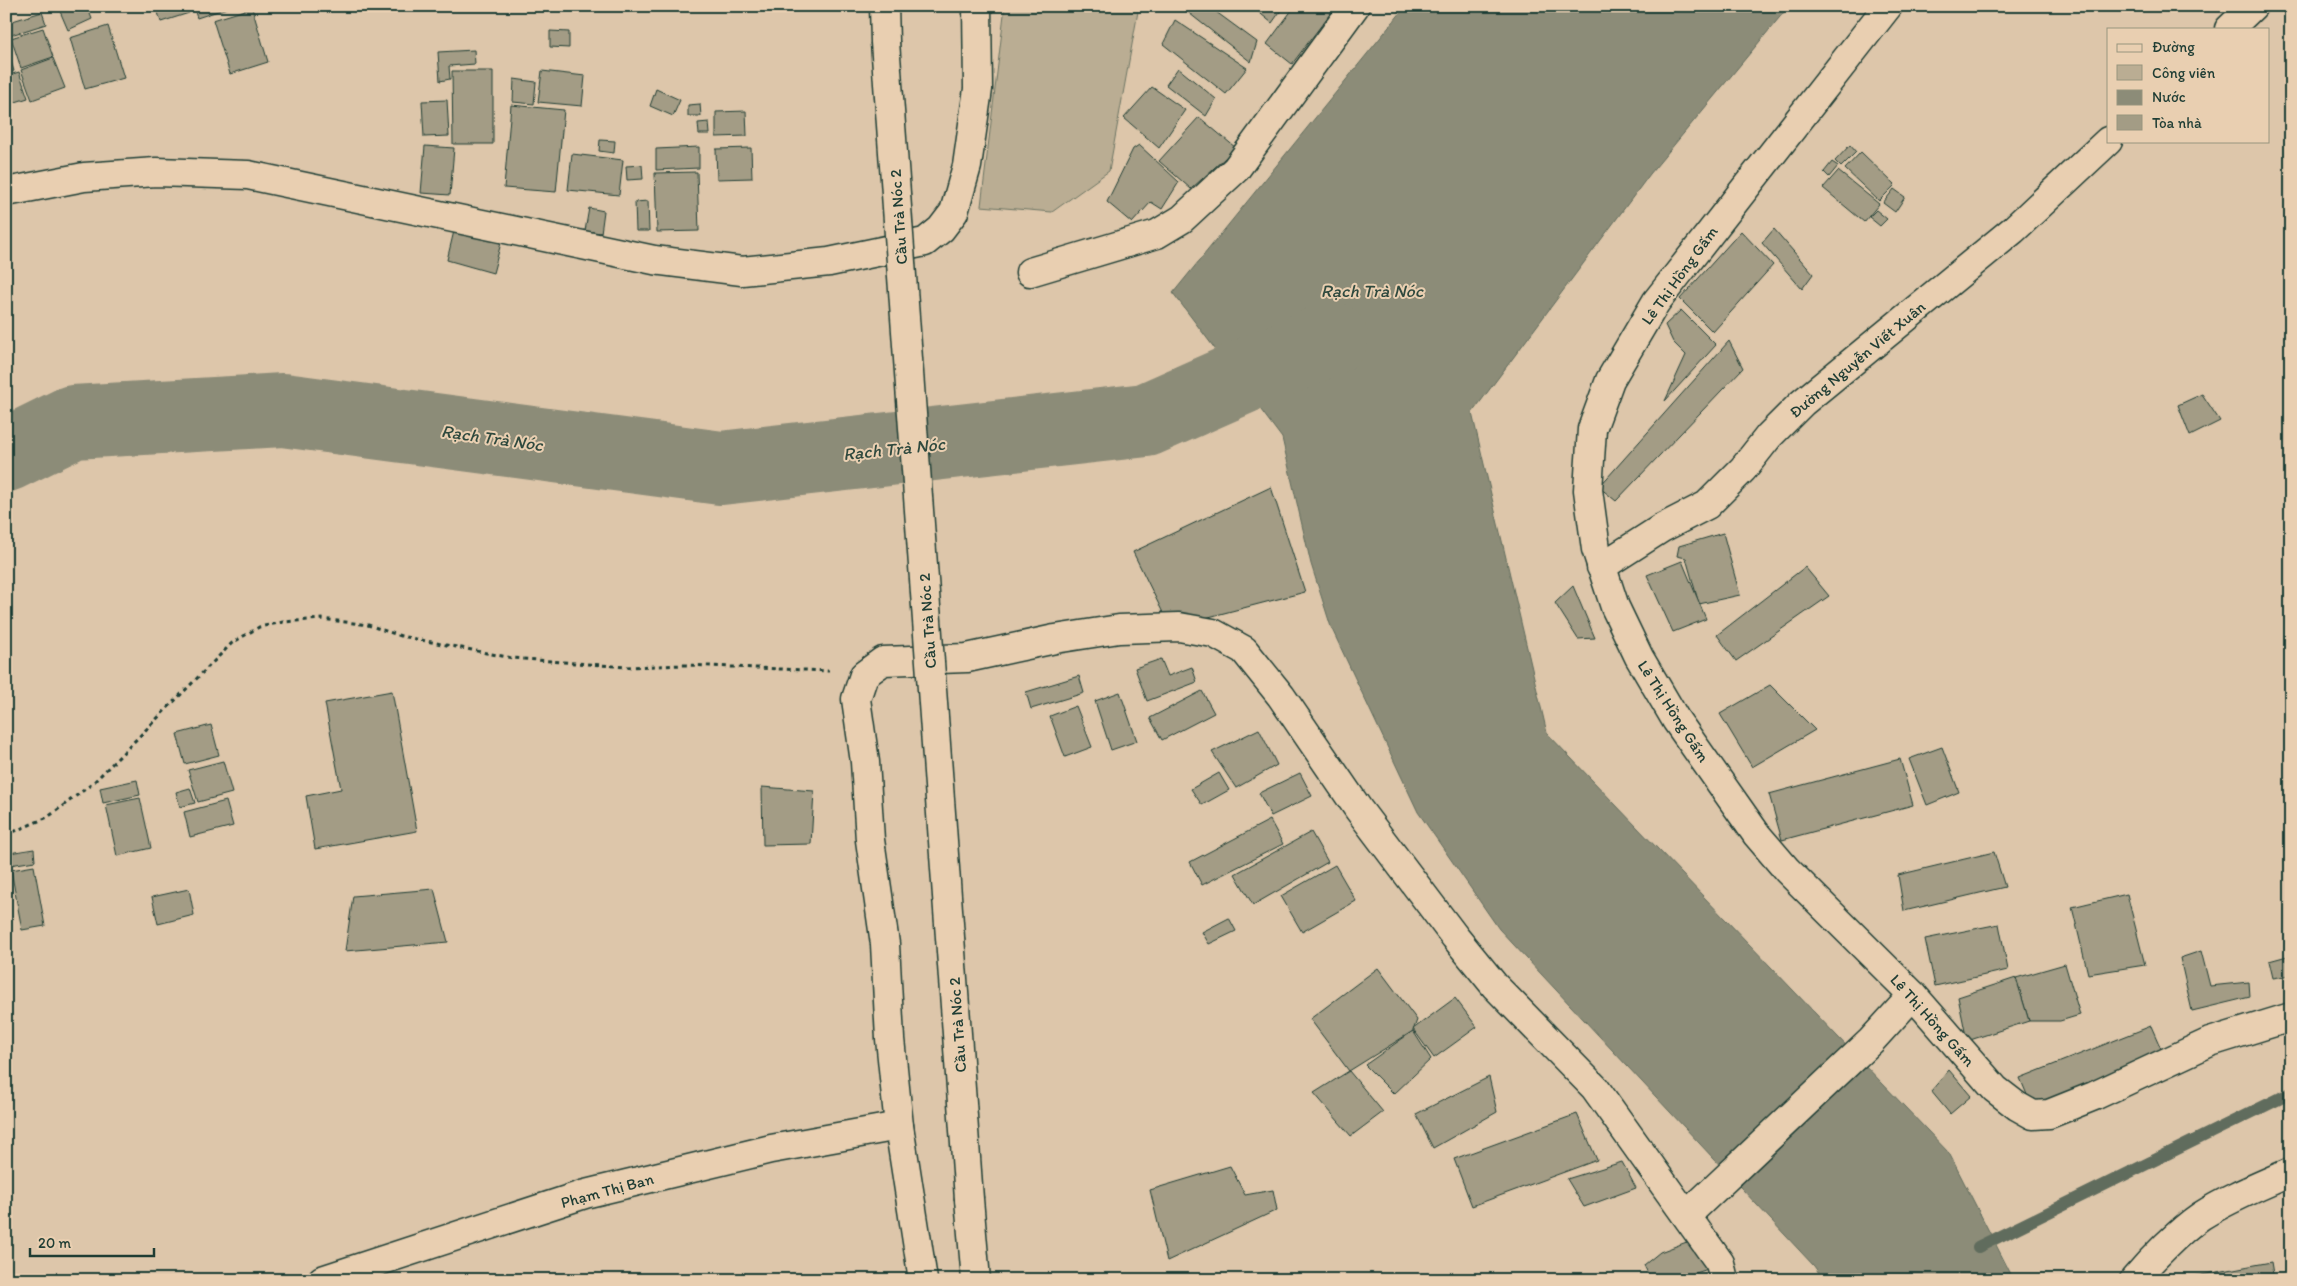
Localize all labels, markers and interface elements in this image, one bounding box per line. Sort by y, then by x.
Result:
legend [2107,28,2270,142]
text: Đường [2152,38,2195,56]
text: Công viên [2152,64,2216,82]
text: Nước [2152,88,2186,106]
text: Tòa nhà [2152,114,2202,132]
street label: Cầu Trà Nóc 2 [886,168,911,265]
street label: Lê Thị Hồng Gấm [1637,222,1722,328]
water label: Rạch Trà Nóc [1321,280,1424,302]
street label: Đường Nguyễn Viết Xuân [1786,297,1929,422]
water label: Rạch Trà Nóc [440,420,545,456]
water label: Rạch Trà Nóc [842,433,947,465]
street label: Cầu Trà Nóc 2 [915,572,940,669]
street label: Lê Thị Hồng Gấm [1634,657,1714,766]
street label: Lê Thị Hồng Gấm [1886,970,1979,1071]
street label: Cầu Trà Nóc 2 [945,976,970,1073]
street label: Phạm Thị Ban [559,1169,656,1212]
scale bar [30,1226,154,1258]
text: 20 m [38,1234,72,1252]

